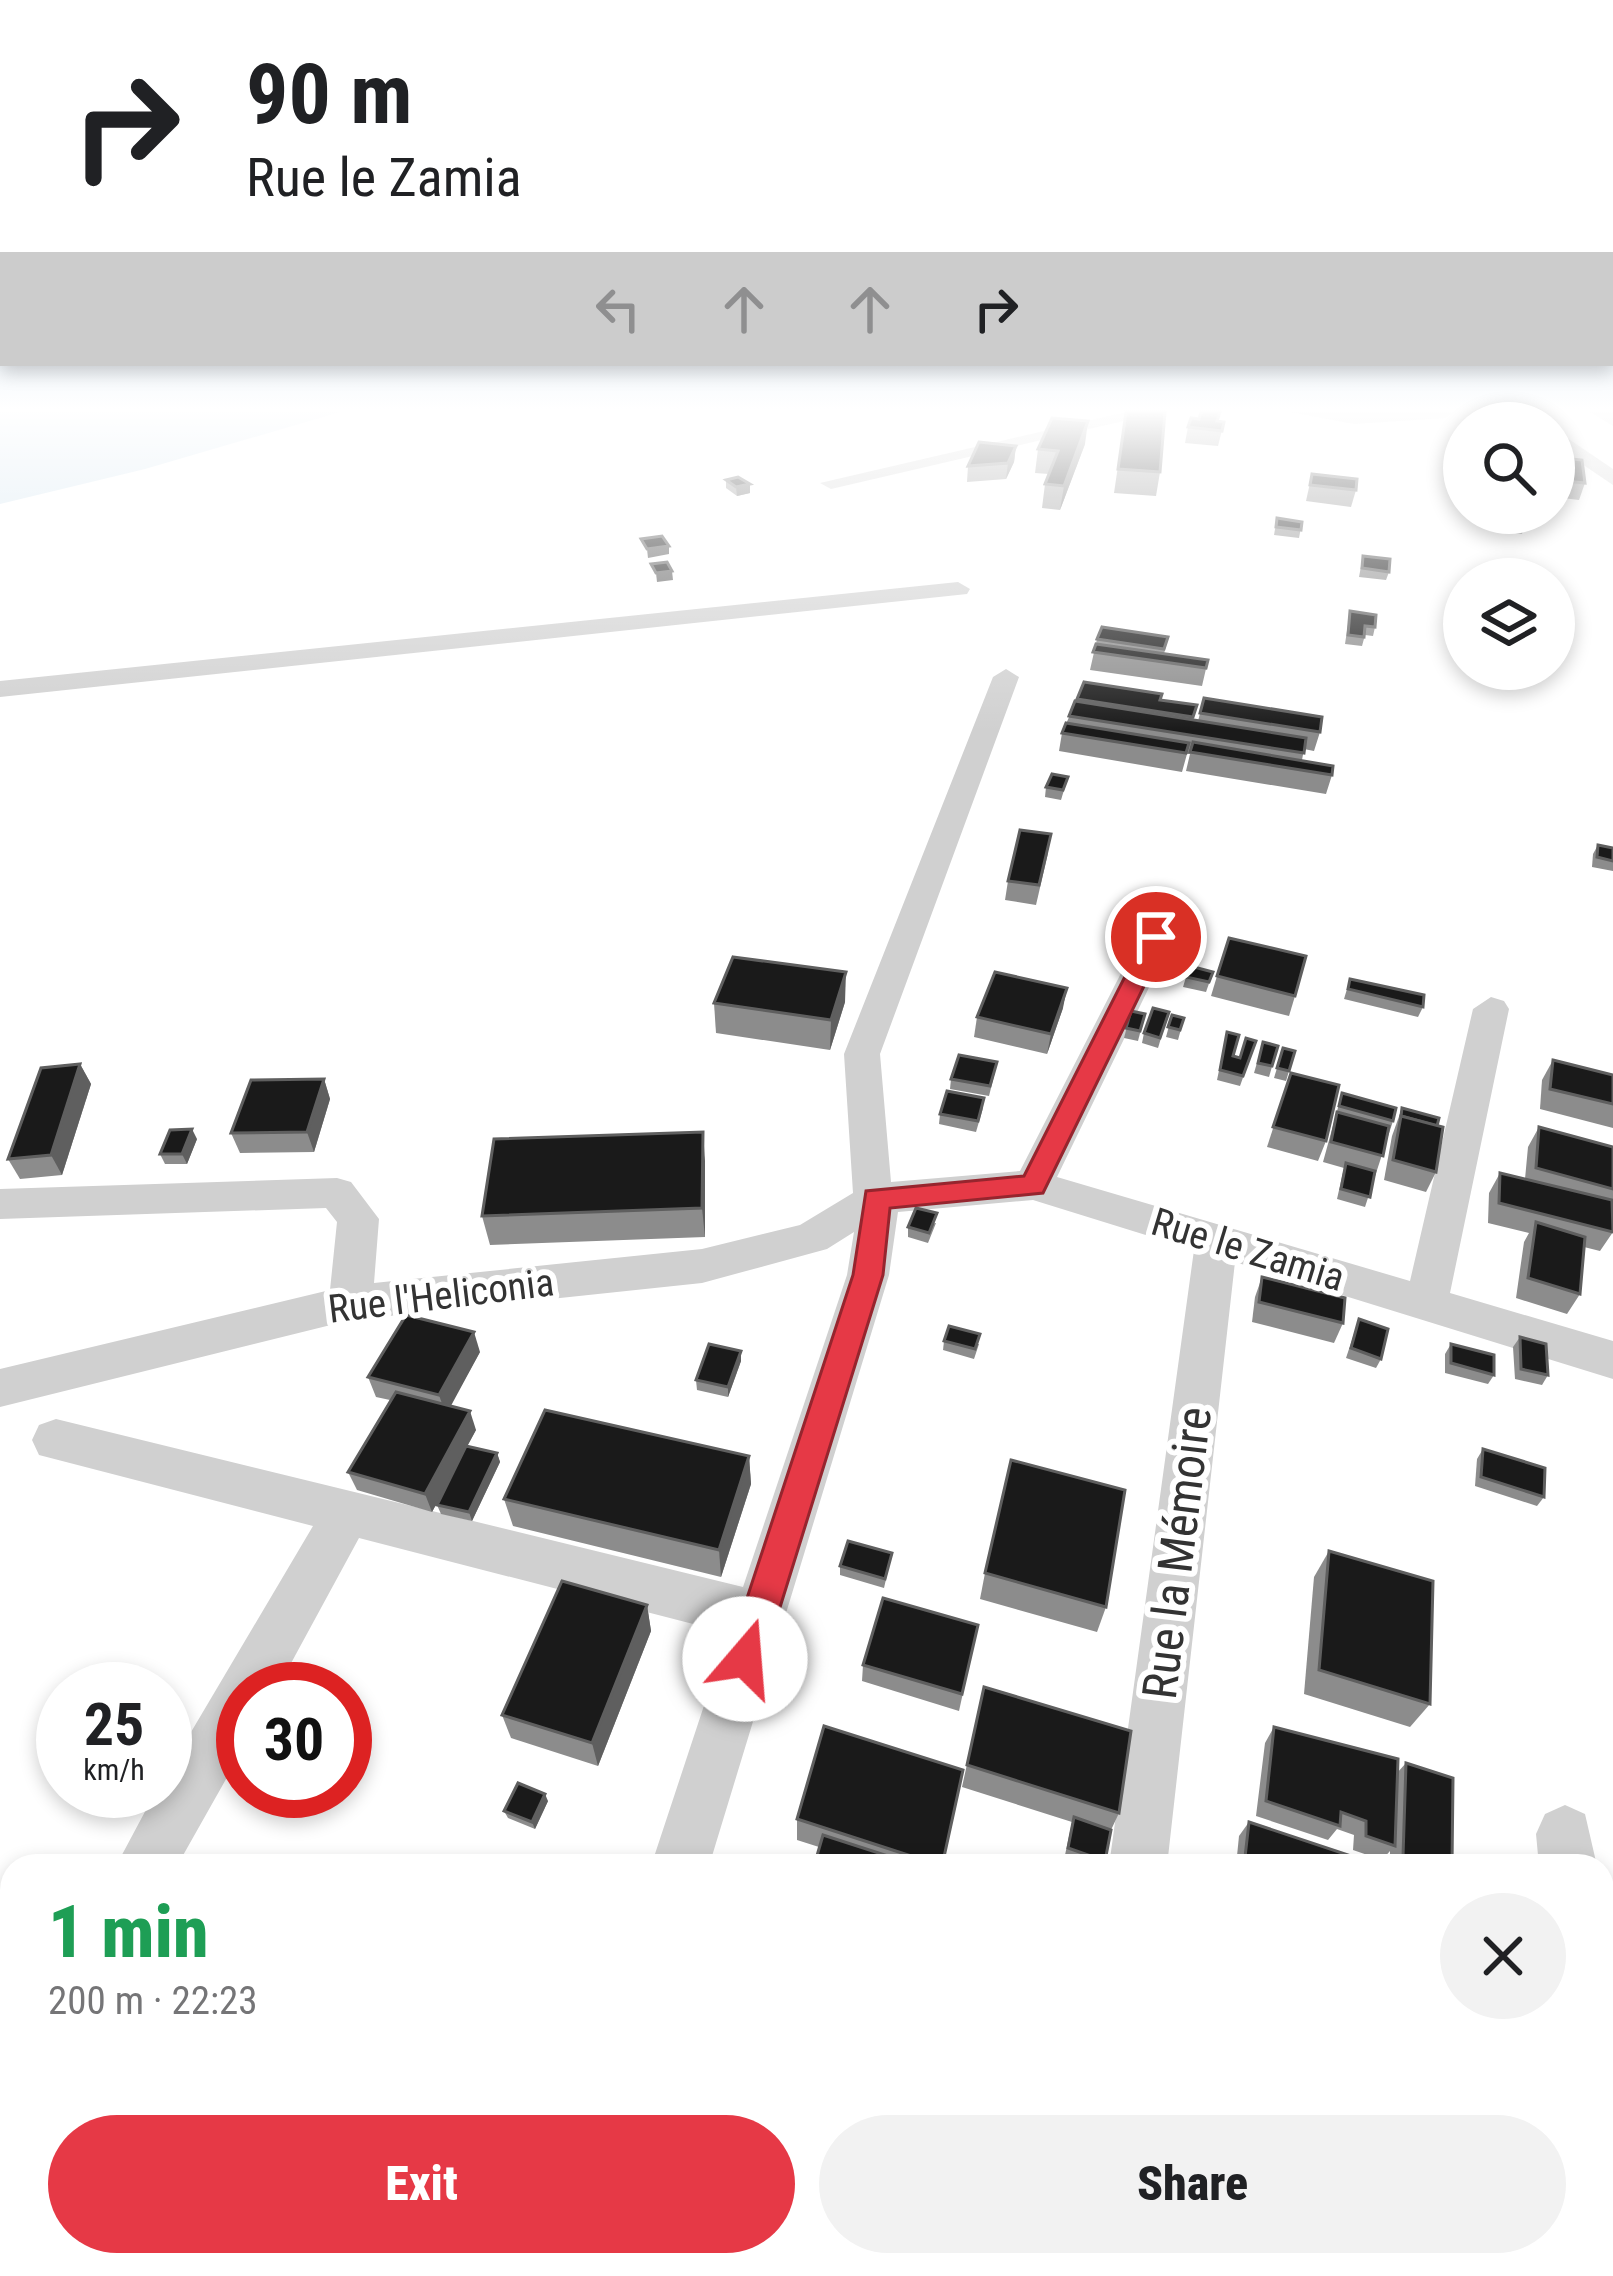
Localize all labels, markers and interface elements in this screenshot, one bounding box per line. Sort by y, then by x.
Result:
text: 90 m [246,45,413,144]
icon: right [48,48,204,204]
text: Rue le Zamia [246,146,522,209]
icon: left [585,276,651,342]
icon: ahead [711,276,777,342]
icon: ahead [837,276,903,342]
icon: right [963,276,1029,342]
map controls [1443,402,1575,690]
button: search [1443,402,1575,534]
button: layers [1443,558,1575,690]
pin [1105,886,1207,988]
icon: arrive [1123,904,1189,970]
street label: Rue le Zamia [1146,1199,1350,1301]
street label: Rue l'Heliconia [326,1259,556,1333]
street label: Rue la Mémoire [1131,1404,1223,1702]
position arrow [682,1596,808,1722]
speed limit sign: 30 [216,1662,372,1818]
text: 25 [84,1689,144,1760]
text: km/h [83,1752,145,1787]
text: 1 min [48,1890,209,1975]
button: close [1440,1893,1566,2019]
text: 200 m · 22:23 [48,1978,258,2024]
button: Exit [48,2115,795,2253]
button: Share [819,2115,1566,2253]

